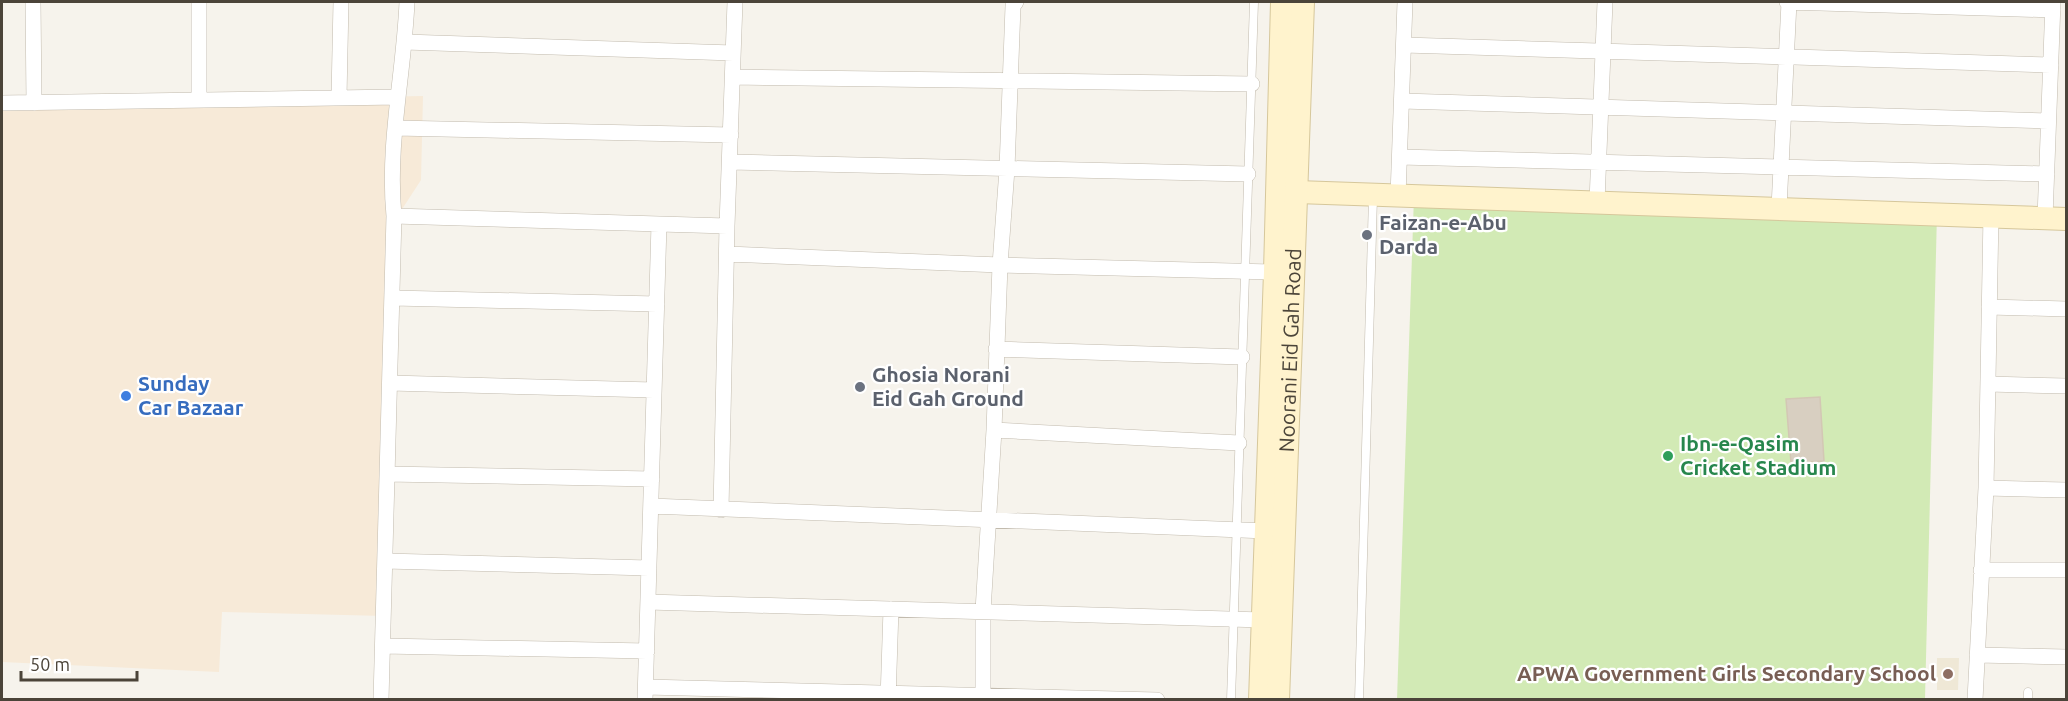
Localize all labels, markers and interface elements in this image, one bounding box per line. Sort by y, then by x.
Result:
place label: Faizan-e-Abu Darda [1379,210,1507,258]
marker: Faizan-e-Abu Darda [1360,228,1374,242]
street label: Noorani Eid Gah Road [1274,248,1305,453]
place label: Ghosia Norani Eid Gah Ground [872,362,1024,410]
place label: Sunday Car Bazaar [138,371,244,419]
marker: Ghosia Norani Eid Gah Ground [853,380,867,394]
marker: Sunday Car Bazaar [119,389,133,403]
place label: Ibn-e-Qasim Cricket Stadium [1680,431,1836,479]
marker: Ibn-e-Qasim Cricket Stadium [1661,449,1675,463]
scale bar [21,644,136,682]
text: 50 m [30,654,70,674]
place label: APWA Government Girls Secondary School [1517,661,1936,685]
marker: APWA Government Girls Secondary School [1941,667,1955,681]

